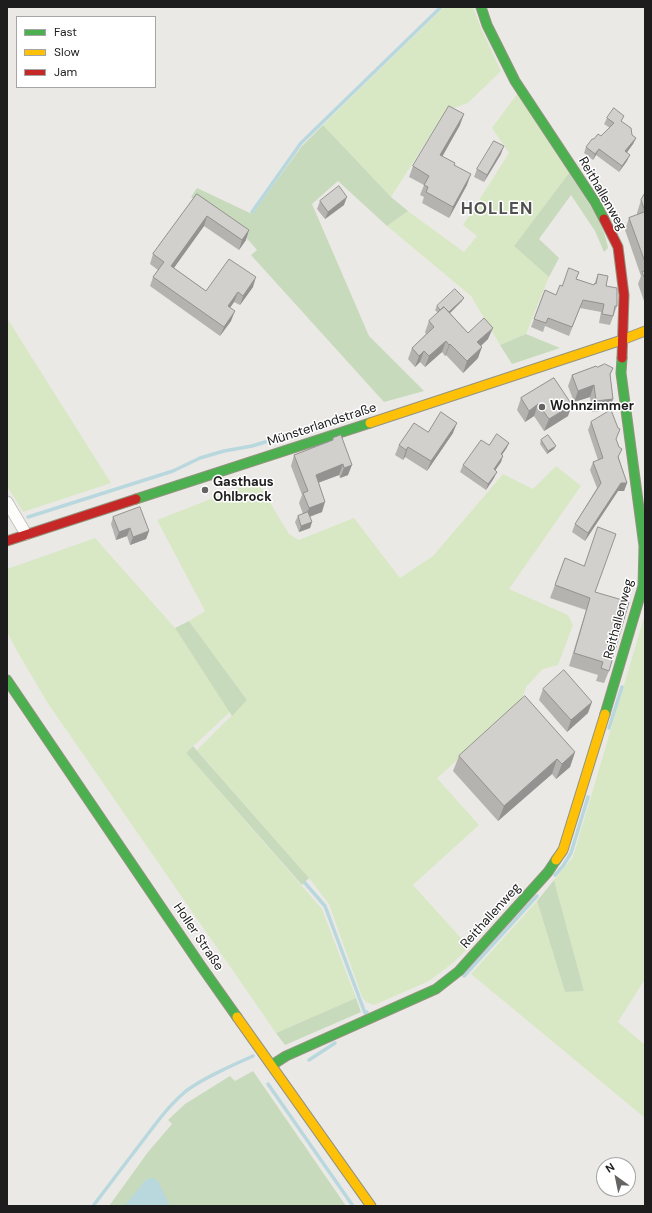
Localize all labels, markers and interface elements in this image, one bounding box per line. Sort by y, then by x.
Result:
legend [16,16,156,88]
text: Fast [54,24,77,40]
text: Slow [54,44,80,60]
text: Jam [54,64,77,80]
street label: Reithallenweg [575,154,629,234]
district label: HOLLEN [461,200,533,220]
place label: Wohnzimmer [550,399,634,415]
street label: Münsterlandstraße [265,400,379,450]
marker: Wohnzimmer [537,402,547,412]
place label: Gasthaus Ohlbrock [213,475,274,506]
marker: Gasthaus Ohlbrock [200,485,210,495]
street label: Reithallenweg [601,577,637,661]
street label: Reithallenweg [458,880,524,952]
street label: Holler Straße [170,900,226,974]
north arrow [596,1157,636,1197]
text: N [603,1160,617,1176]

